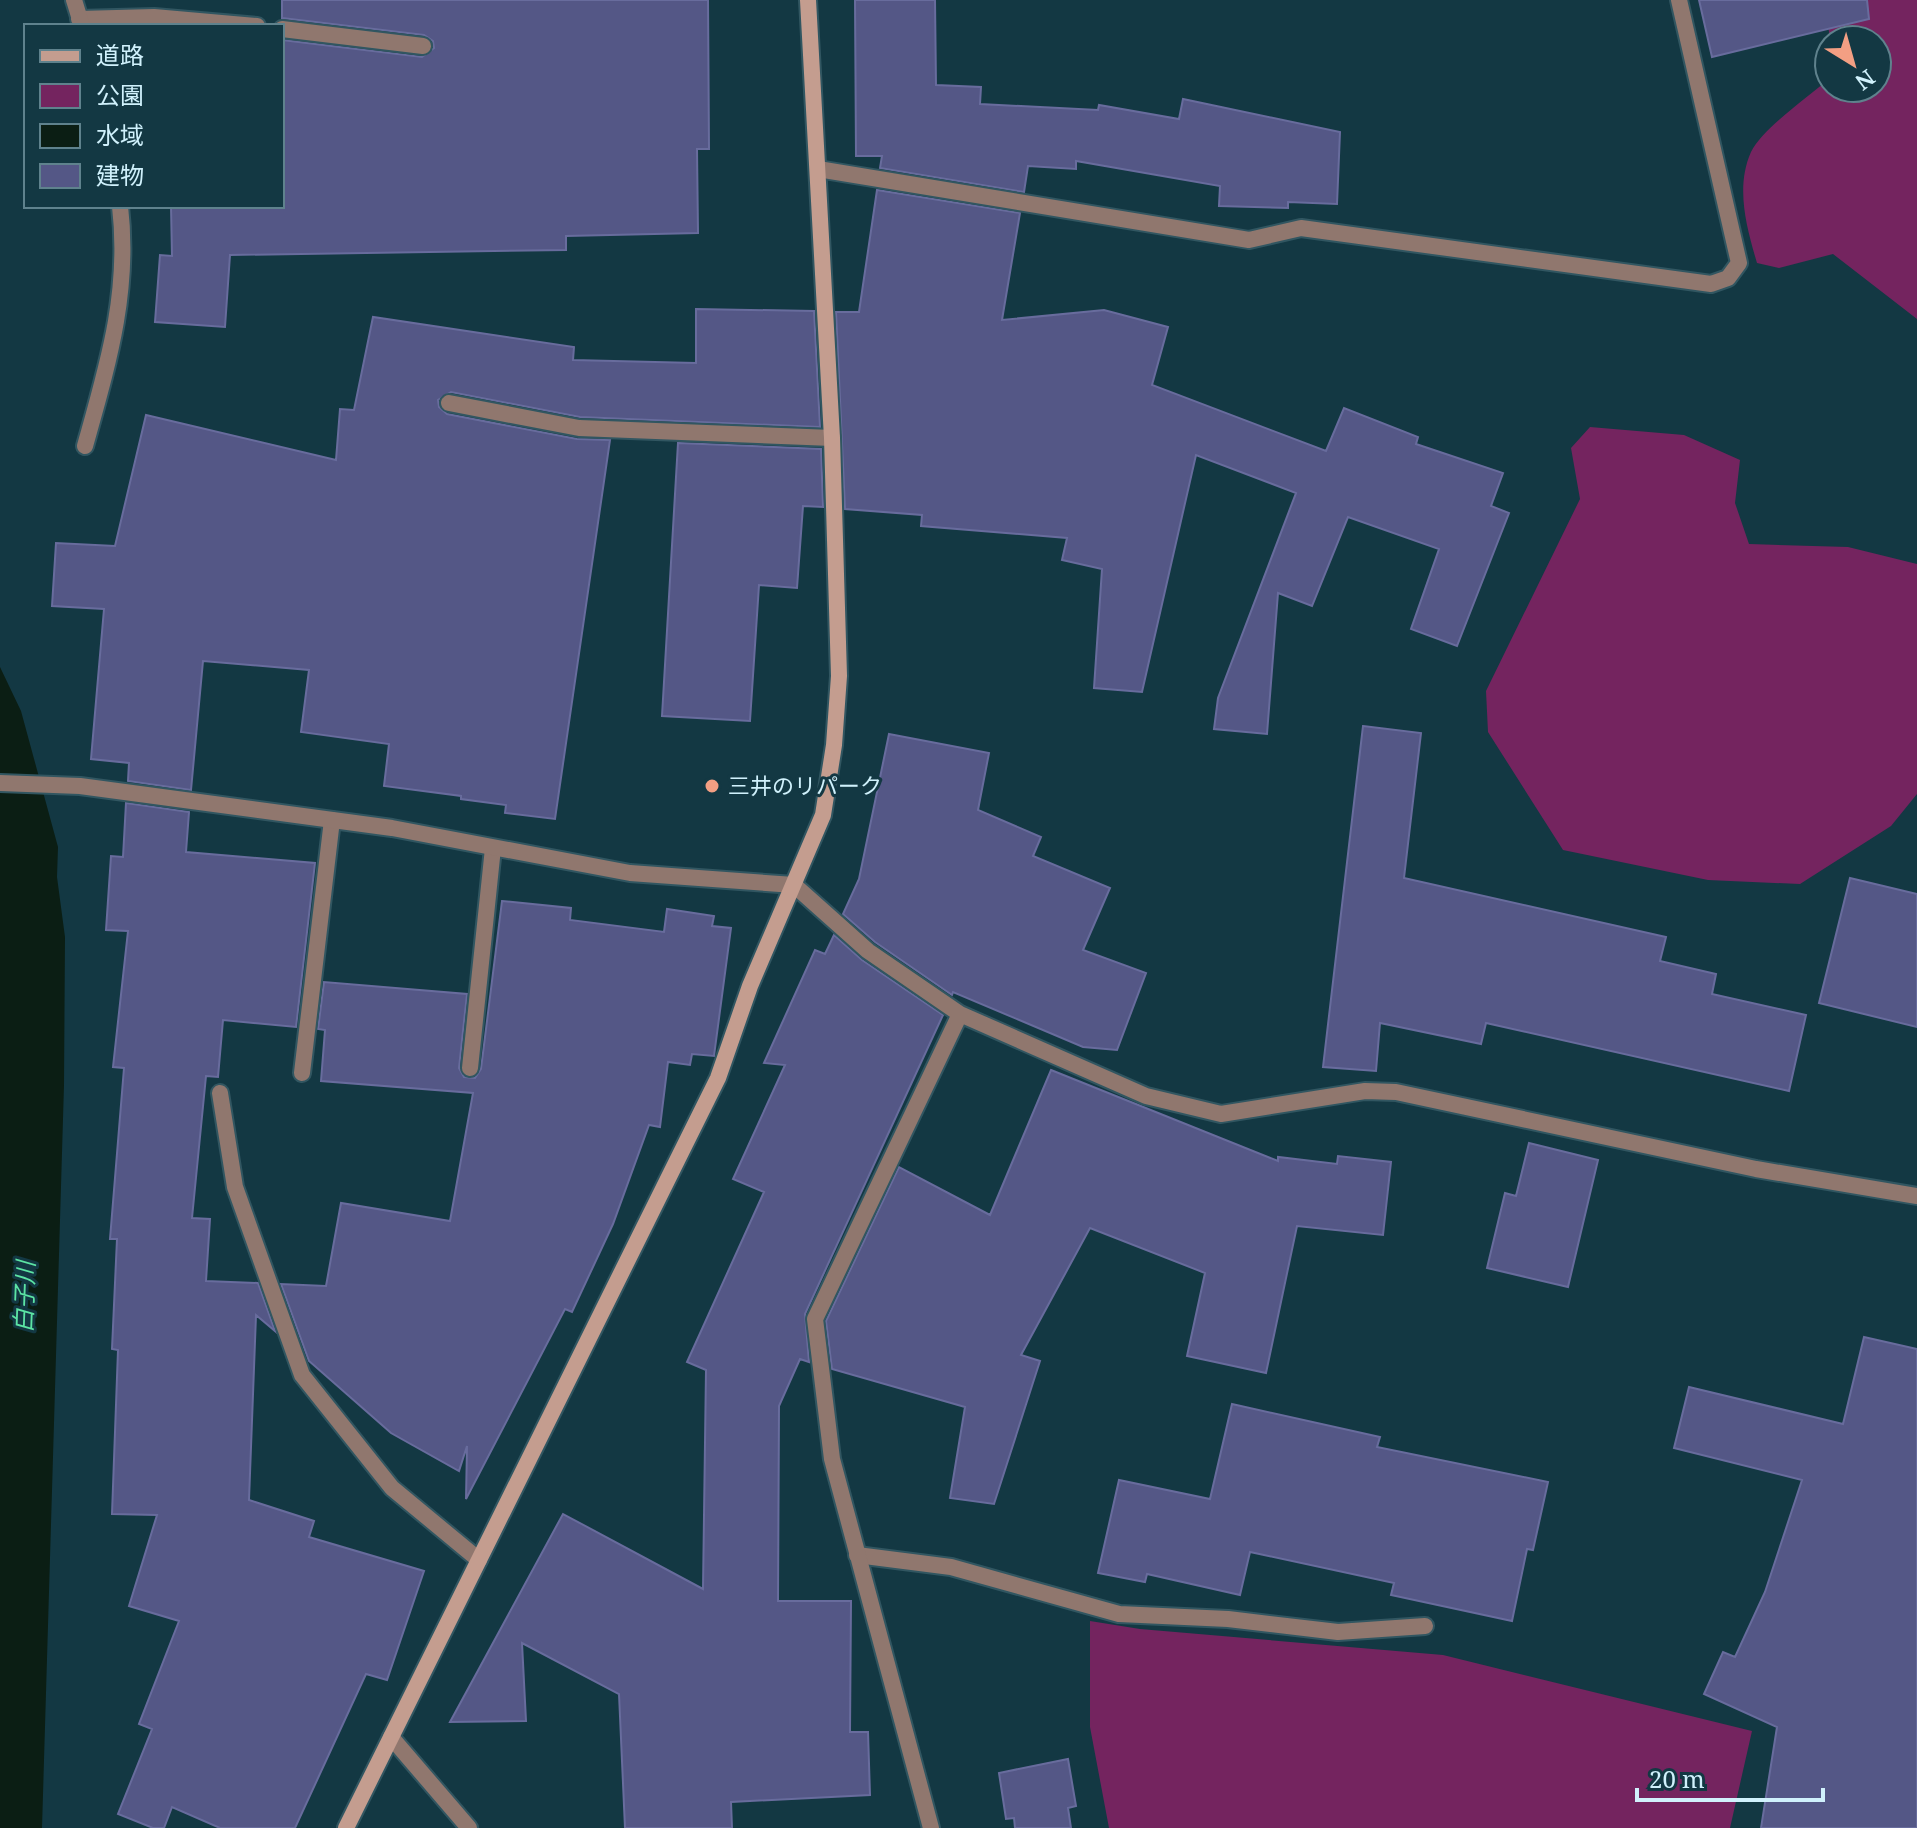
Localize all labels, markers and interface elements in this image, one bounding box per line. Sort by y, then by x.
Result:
legend [24,24,284,208]
north arrow [1813,24,1893,104]
text: 道路 [96,38,144,71]
text: N [1850,64,1882,98]
text: 公園 [96,78,144,111]
text: 水域 [96,118,144,151]
text: 建物 [96,158,144,191]
place label: 三井のリパーク [728,770,882,800]
marker: 三井のリパーク [703,777,721,795]
water label: 白子川 [6,1257,41,1334]
scale bar [1637,1752,1823,1802]
text: 20 m [1649,1762,1705,1795]

